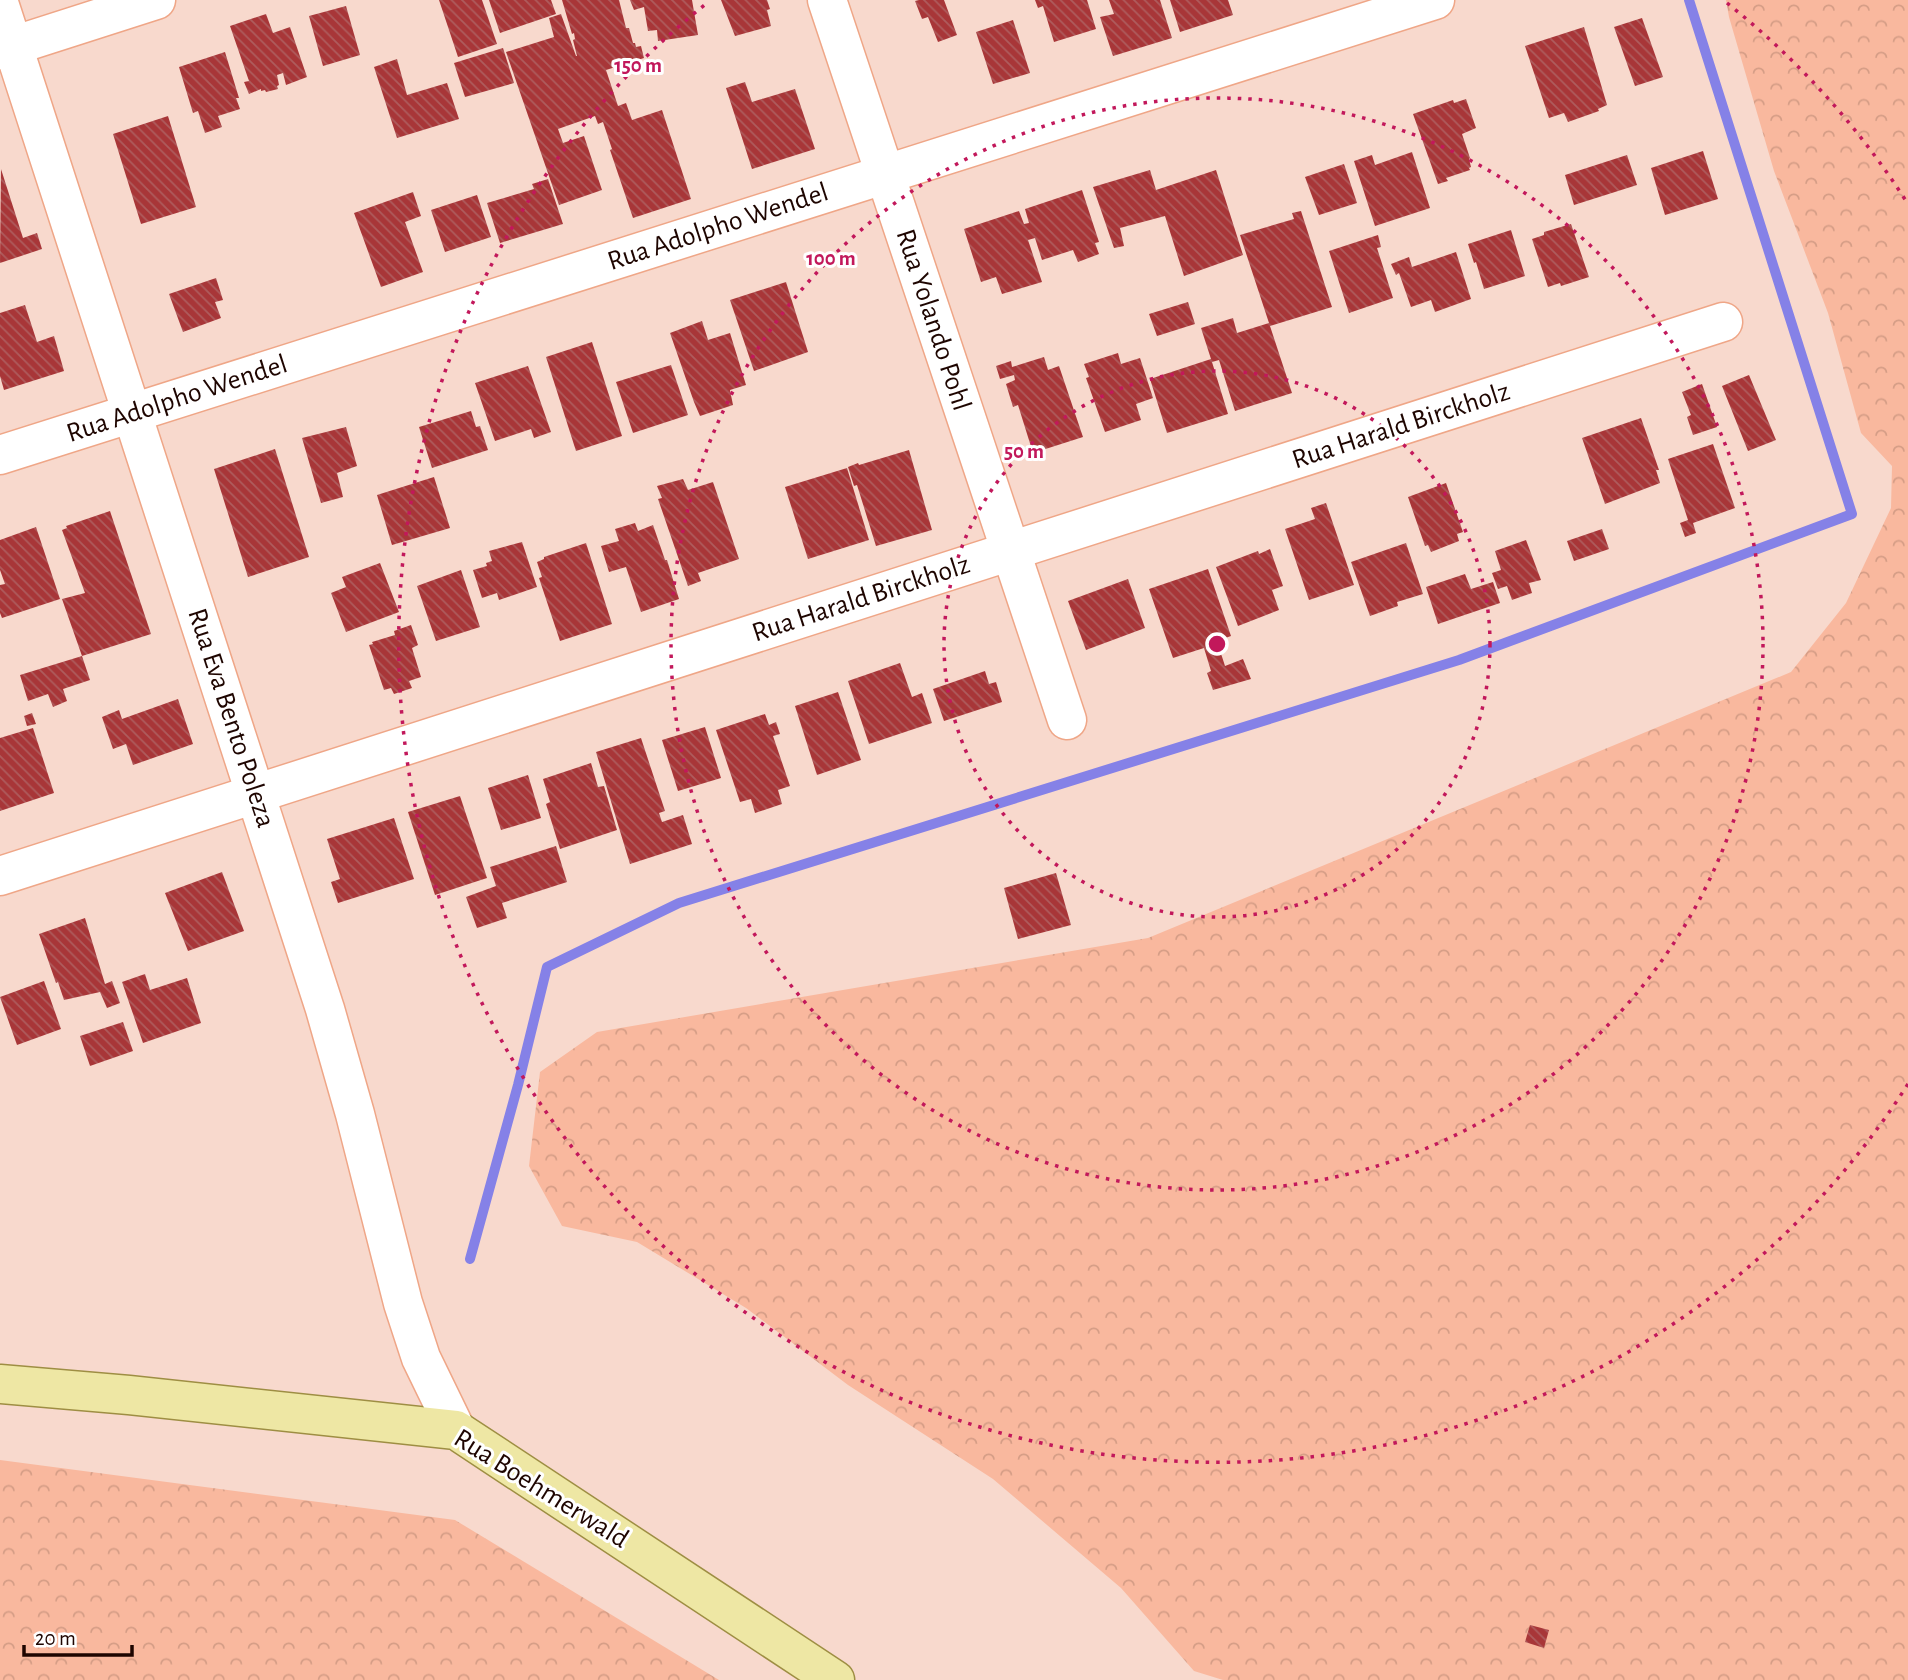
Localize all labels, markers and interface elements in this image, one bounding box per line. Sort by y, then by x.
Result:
text: 150 m [614,55,662,76]
street label: Rua Adolpho Wendel [604,178,832,276]
street label: Rua Yolando Pohl [890,226,976,414]
text: 100 m [806,248,856,269]
street label: Rua Adolpho Wendel [63,350,291,448]
street label: Rua Harald Birckholz [1289,378,1513,474]
text: 50 m [1004,441,1044,462]
street label: Rua Harald Birckholz [749,551,973,647]
street label: Rua Eva Bento Poleza [182,605,280,831]
centre of rings [1205,632,1229,656]
street label: Rua Boehmerwald [449,1424,633,1554]
scale bar [24,1614,133,1658]
text: 20 m [35,1628,76,1649]

